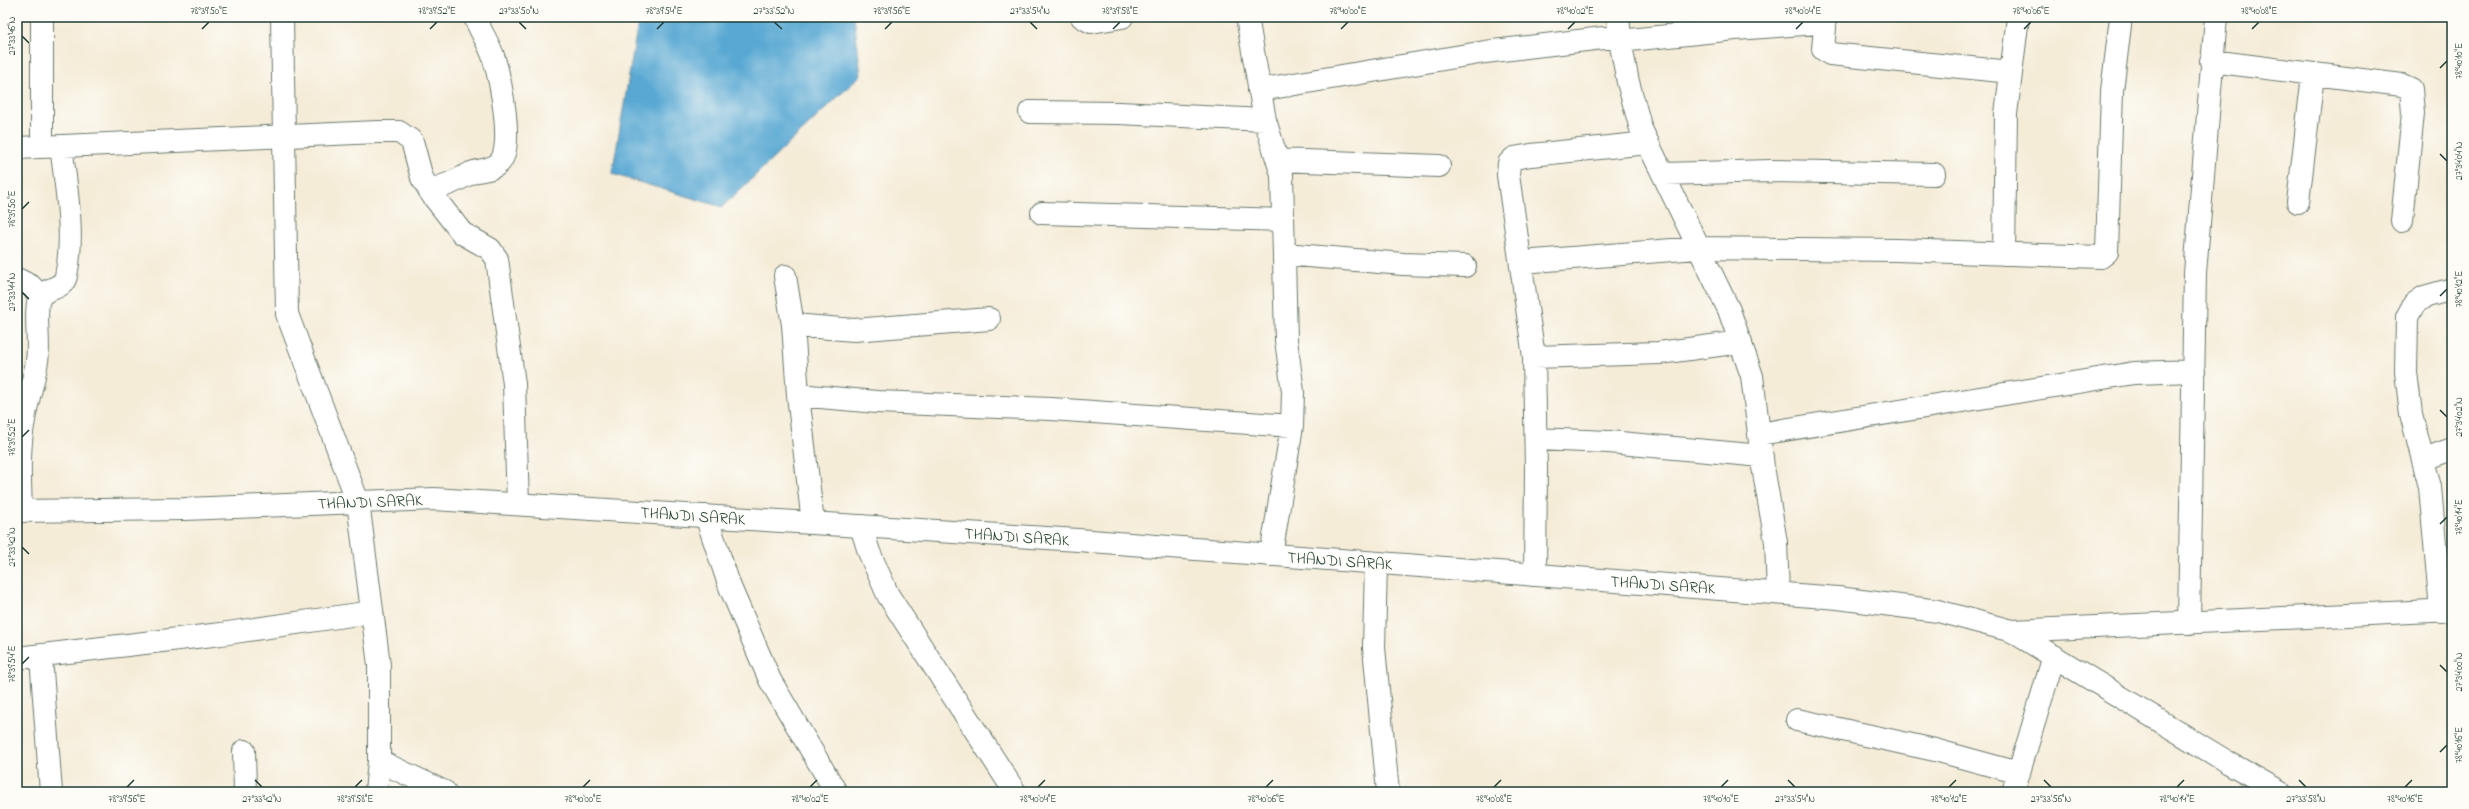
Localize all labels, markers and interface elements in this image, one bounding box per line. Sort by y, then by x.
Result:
text: 78°39'50"E [190,4,228,19]
text: 78°39'52"E [418,4,456,19]
text: 27°33'50"N [499,4,539,19]
text: 78°39'54"E [646,4,682,19]
text: 27°33'52"N [754,4,795,19]
text: 78°39'56"E [873,4,911,19]
text: 27°33'54"N [1010,4,1050,19]
text: 78°39'58"E [1102,4,1138,19]
text: 78°40'00"E [1329,4,1367,19]
text: 78°40'02"E [1556,4,1594,19]
text: 78°40'04"E [1785,4,1821,19]
text: 78°40'06"E [2012,4,2050,19]
text: 78°40'08"E [2241,4,2277,19]
text: 27°33'46"N [5,16,20,55]
text: 78°40'10"E [2452,43,2467,79]
text: 27°34'04"N [2452,141,2467,180]
text: 78°39'50"E [5,190,20,228]
text: 78°40'12"E [2452,271,2467,307]
text: 27°33'44"N [5,273,20,311]
text: 27°34'02"N [2452,397,2467,437]
text: 78°39'52"E [5,418,20,456]
street label: THANDI SARAK [317,489,423,517]
text: 78°40'14"E [2452,499,2467,535]
street label: THANDI SARAK [640,501,746,533]
street label: THANDI SARAK [964,522,1070,554]
text: 27°33'42"N [5,527,20,567]
street label: THANDI SARAK [1287,546,1393,578]
street label: THANDI SARAK [1610,570,1716,602]
text: 78°39'54"E [5,646,20,682]
text: 27°34'00"N [2452,652,2467,691]
text: 78°40'16"E [2452,727,2467,763]
text: 78°39'56"E [108,792,146,807]
text: 27°33'42"N [242,792,282,807]
text: 78°39'58"E [337,792,373,807]
text: 78°40'00"E [564,792,602,807]
text: 78°40'02"E [791,792,829,807]
text: 78°40'04"E [1020,792,1056,807]
text: 78°40'06"E [1247,792,1285,807]
text: 78°40'08"E [1476,792,1512,807]
text: 78°40'10"E [1703,792,1739,807]
text: 27°33'54"N [1775,792,1815,807]
text: 78°40'12"E [1931,792,1967,807]
text: 27°33'56"N [2031,792,2071,807]
text: 78°40'14"E [2159,792,2195,807]
text: 27°33'58"N [2286,792,2326,807]
text: 78°40'16"E [2387,792,2423,807]

